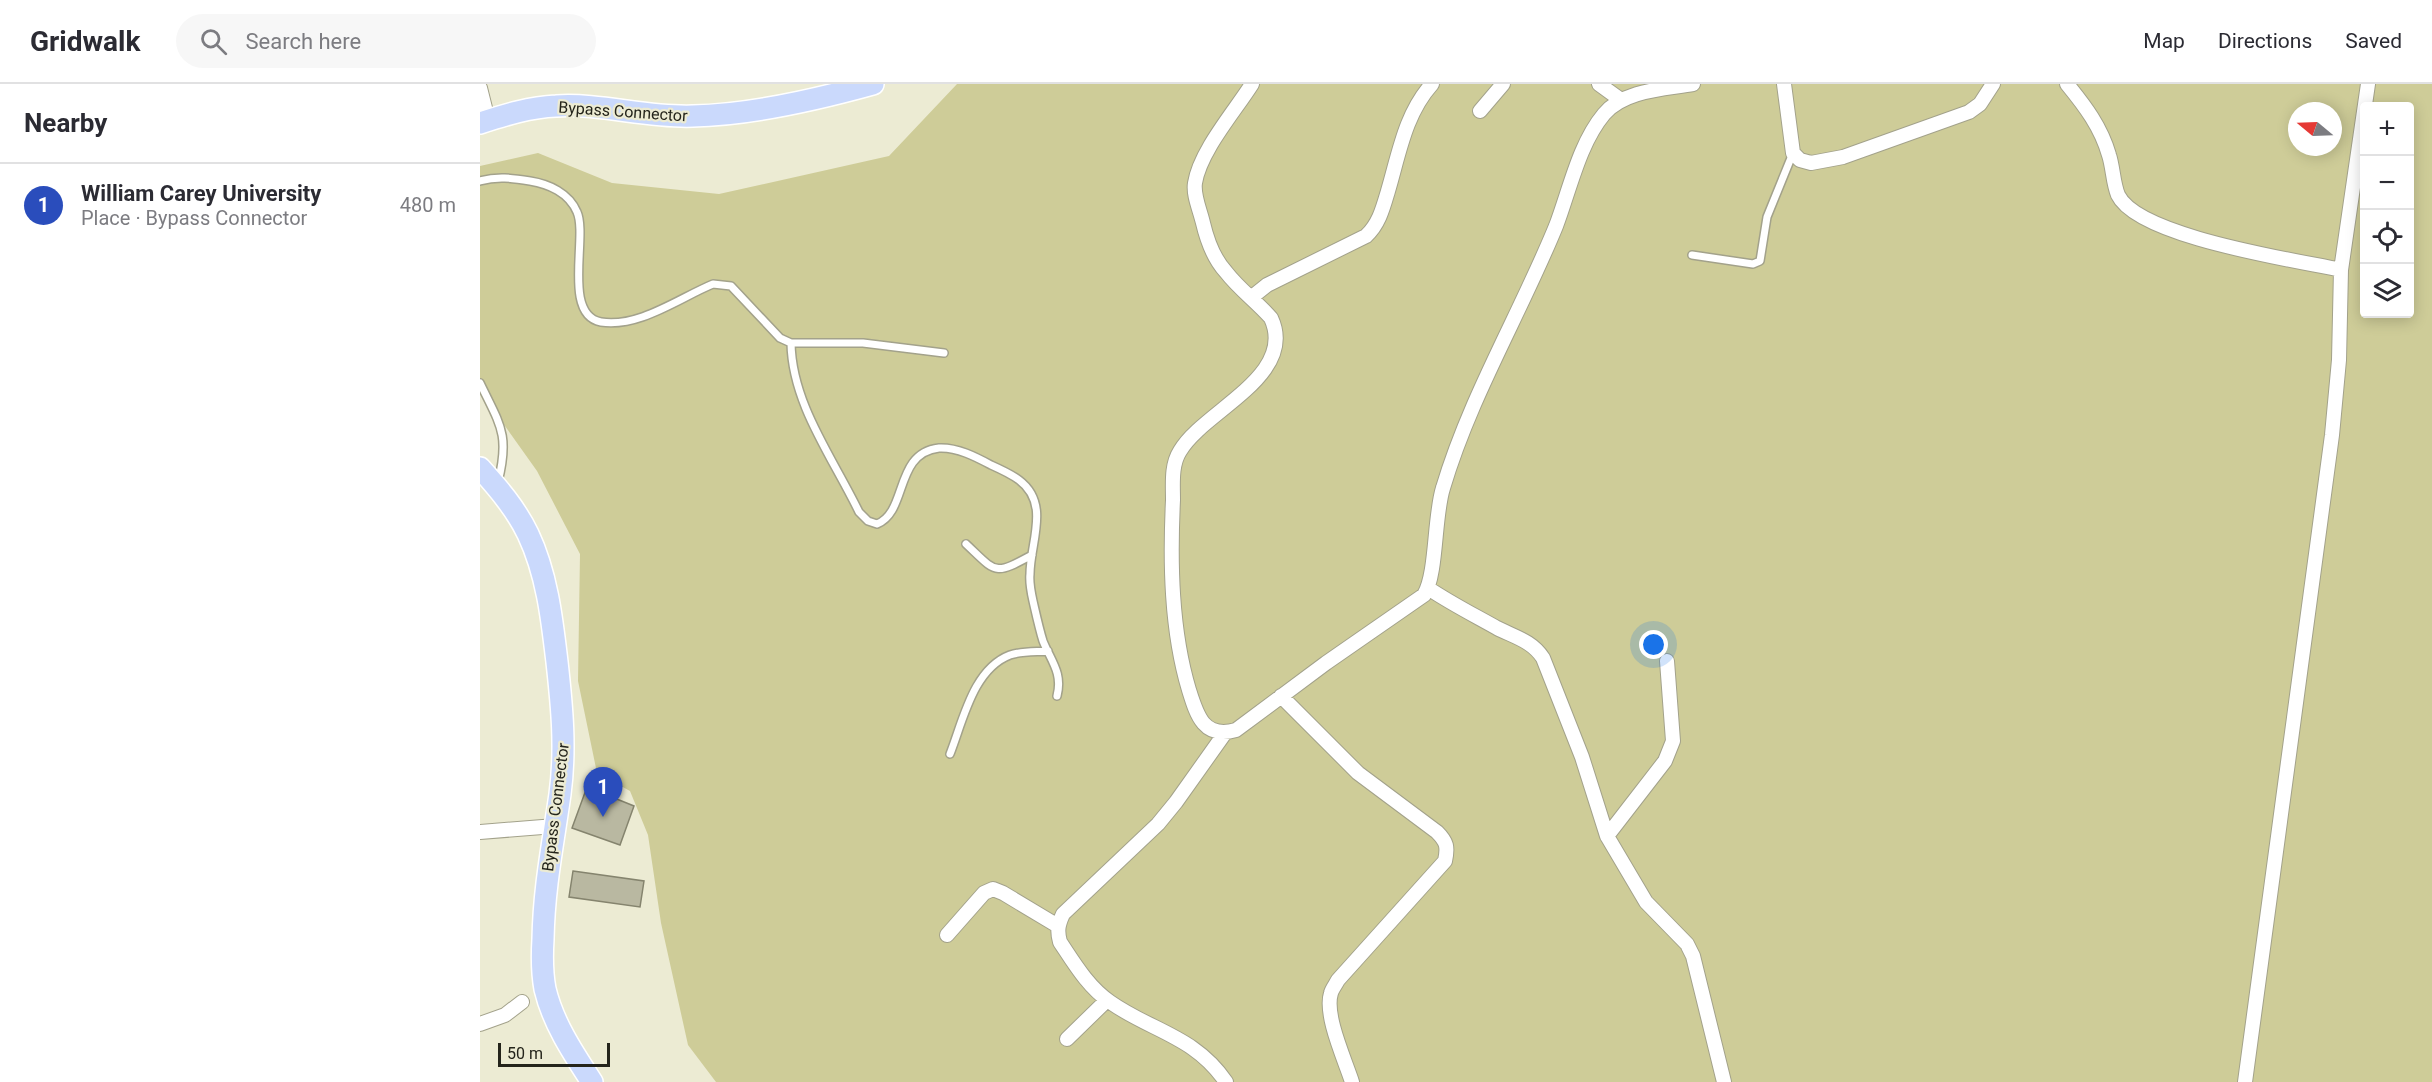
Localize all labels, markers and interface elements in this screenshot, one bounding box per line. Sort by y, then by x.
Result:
search box [176,14,596,68]
text: Gridwalk [30,25,140,58]
icon: search [197,25,230,58]
text: Search here [245,29,361,54]
text: Map [2143,29,2185,53]
text: Directions [2218,29,2312,53]
text: Saved [2345,29,2402,53]
street label: Bypass Connector [558,98,689,126]
north arrow [2288,102,2342,156]
map controls [2360,102,2414,318]
button: + [2360,102,2414,156]
text: Nearby [24,108,107,138]
button: − [2360,156,2414,210]
text: William Carey University [81,181,321,206]
text: 1 [38,193,49,217]
text: 480 m [400,193,456,217]
text: Place · Bypass Connector [81,206,307,230]
button: locate [2360,210,2414,264]
button: layers [2360,264,2414,318]
your location [1639,630,1668,659]
street label: Bypass Connector [538,741,573,872]
pin: 1 [584,768,622,817]
scale bar [498,1040,610,1068]
text: 50 m [507,1044,543,1063]

